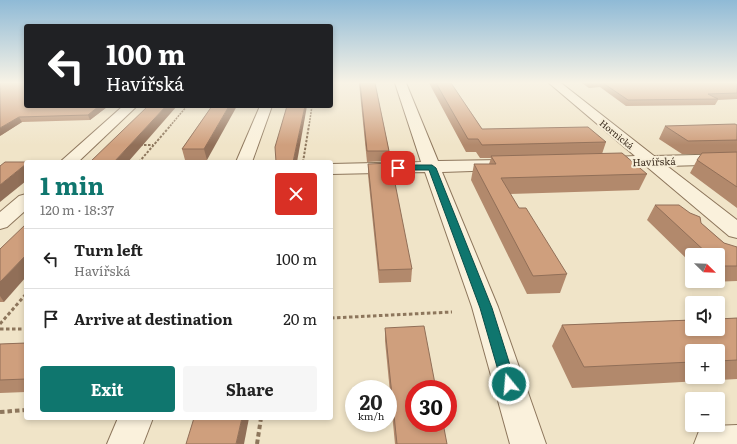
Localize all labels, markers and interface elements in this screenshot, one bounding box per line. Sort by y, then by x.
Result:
text: 100 m [106,32,186,74]
icon: left [40,40,92,92]
text: Havířská [106,70,184,97]
street label: Hornická [597,116,637,152]
pin [381,151,415,185]
street label: Havířská [632,153,677,169]
icon: arrive [387,157,409,179]
text: 1 min [40,167,104,202]
button: close [275,173,317,215]
text: 120 m · 18:37 [40,200,114,219]
text: Turn left [74,238,143,261]
text: 100 m [276,247,317,270]
icon: left [40,248,62,270]
north arrow [685,248,725,288]
map controls [685,248,725,432]
text: Havířská [74,261,130,280]
button: sound [685,296,725,336]
text: Arrive at destination [74,307,233,330]
text: 20 m [283,307,317,330]
icon: arrive [40,308,62,330]
button: + [685,344,725,384]
position arrow [488,363,530,405]
button: Exit [40,366,175,412]
button: Share [183,366,317,412]
speed limit sign: 30 [405,380,457,432]
text: 20 [359,386,383,416]
button: − [685,392,725,432]
text: km/h [358,408,384,423]

